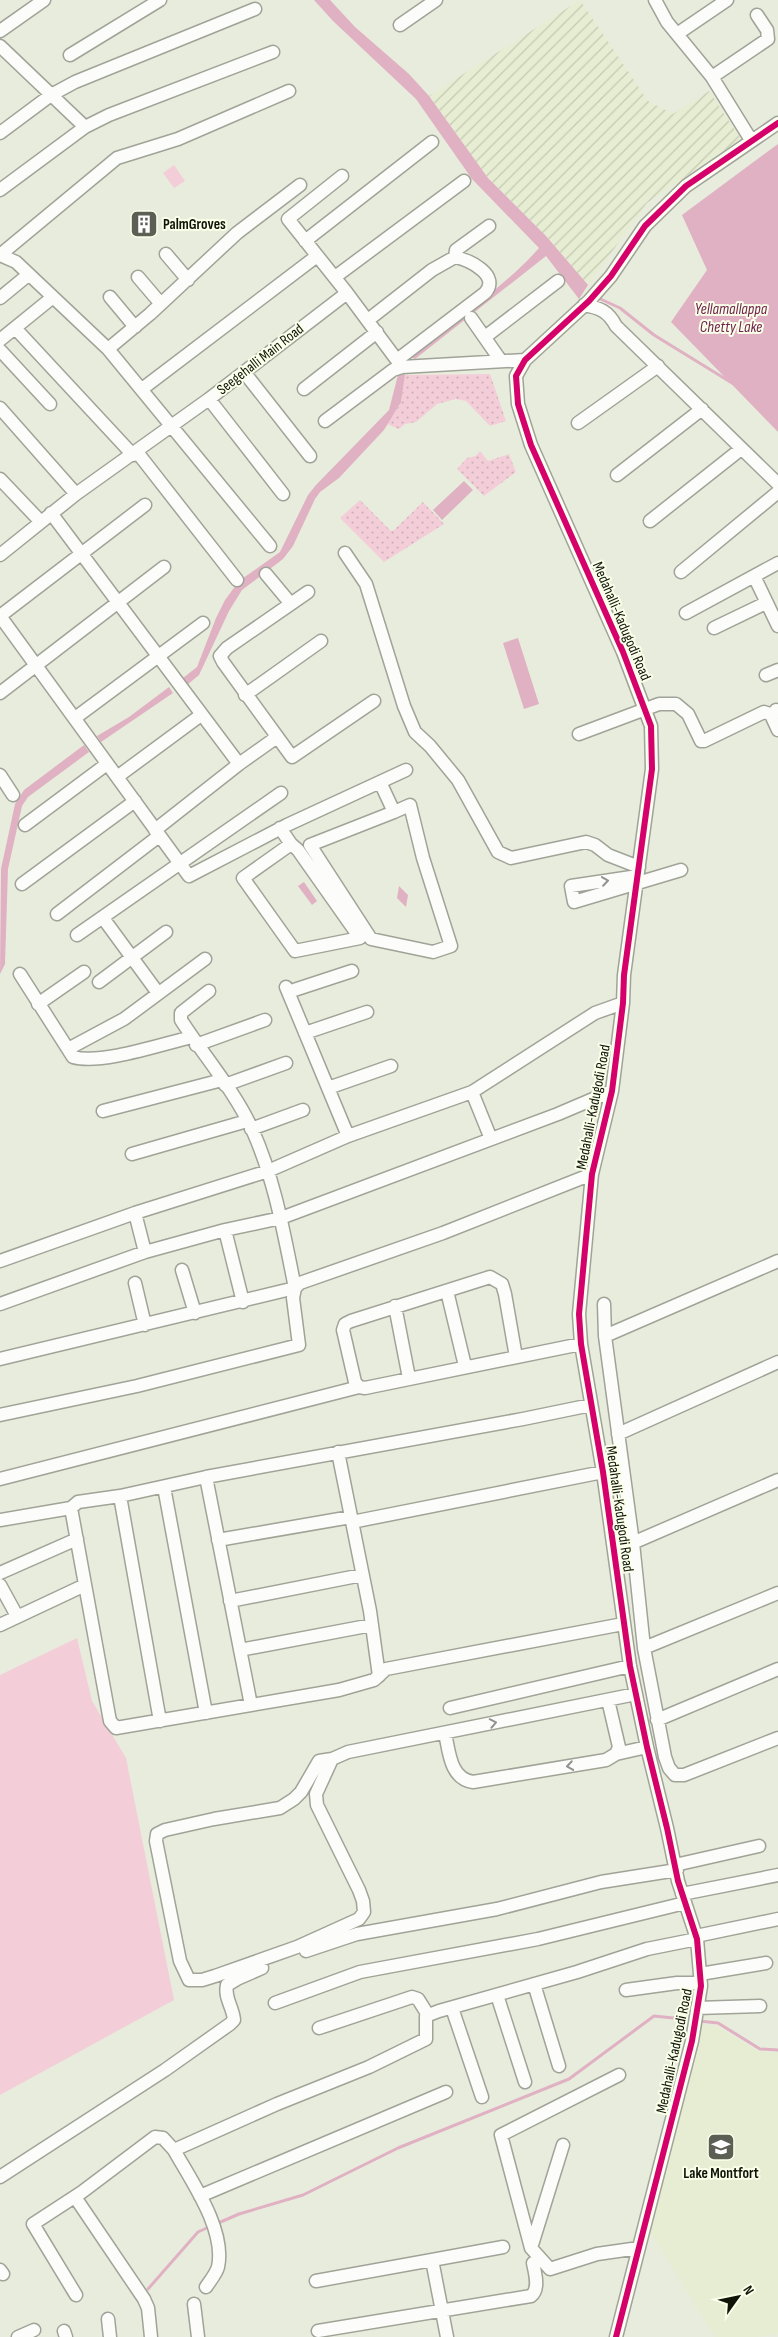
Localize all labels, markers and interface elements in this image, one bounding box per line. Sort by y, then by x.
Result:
building icon: PalmGroves [129,209,159,239]
place label: PalmGroves [163,215,226,234]
water label: Yellamallappa Chetty Lake [695,300,768,337]
street label: Seegehalli Main Road [213,320,308,399]
street label: Medahalli-Kadugodi Road [588,559,655,683]
one-way arrow [600,876,609,886]
street label: Medahalli-Kadugodi Road [572,1043,615,1171]
street label: Medahalli-Kadugodi Road [601,1445,638,1573]
one-way arrow [488,1718,497,1729]
one-way arrow [566,1760,574,1770]
street label: Medahalli-Kadugodi Road [652,1987,697,2115]
school or university icon: Lake Montfort [706,2132,736,2162]
place label: Lake Montfort [683,2164,759,2183]
north arrow [713,2272,763,2322]
text: N [739,2282,758,2298]

